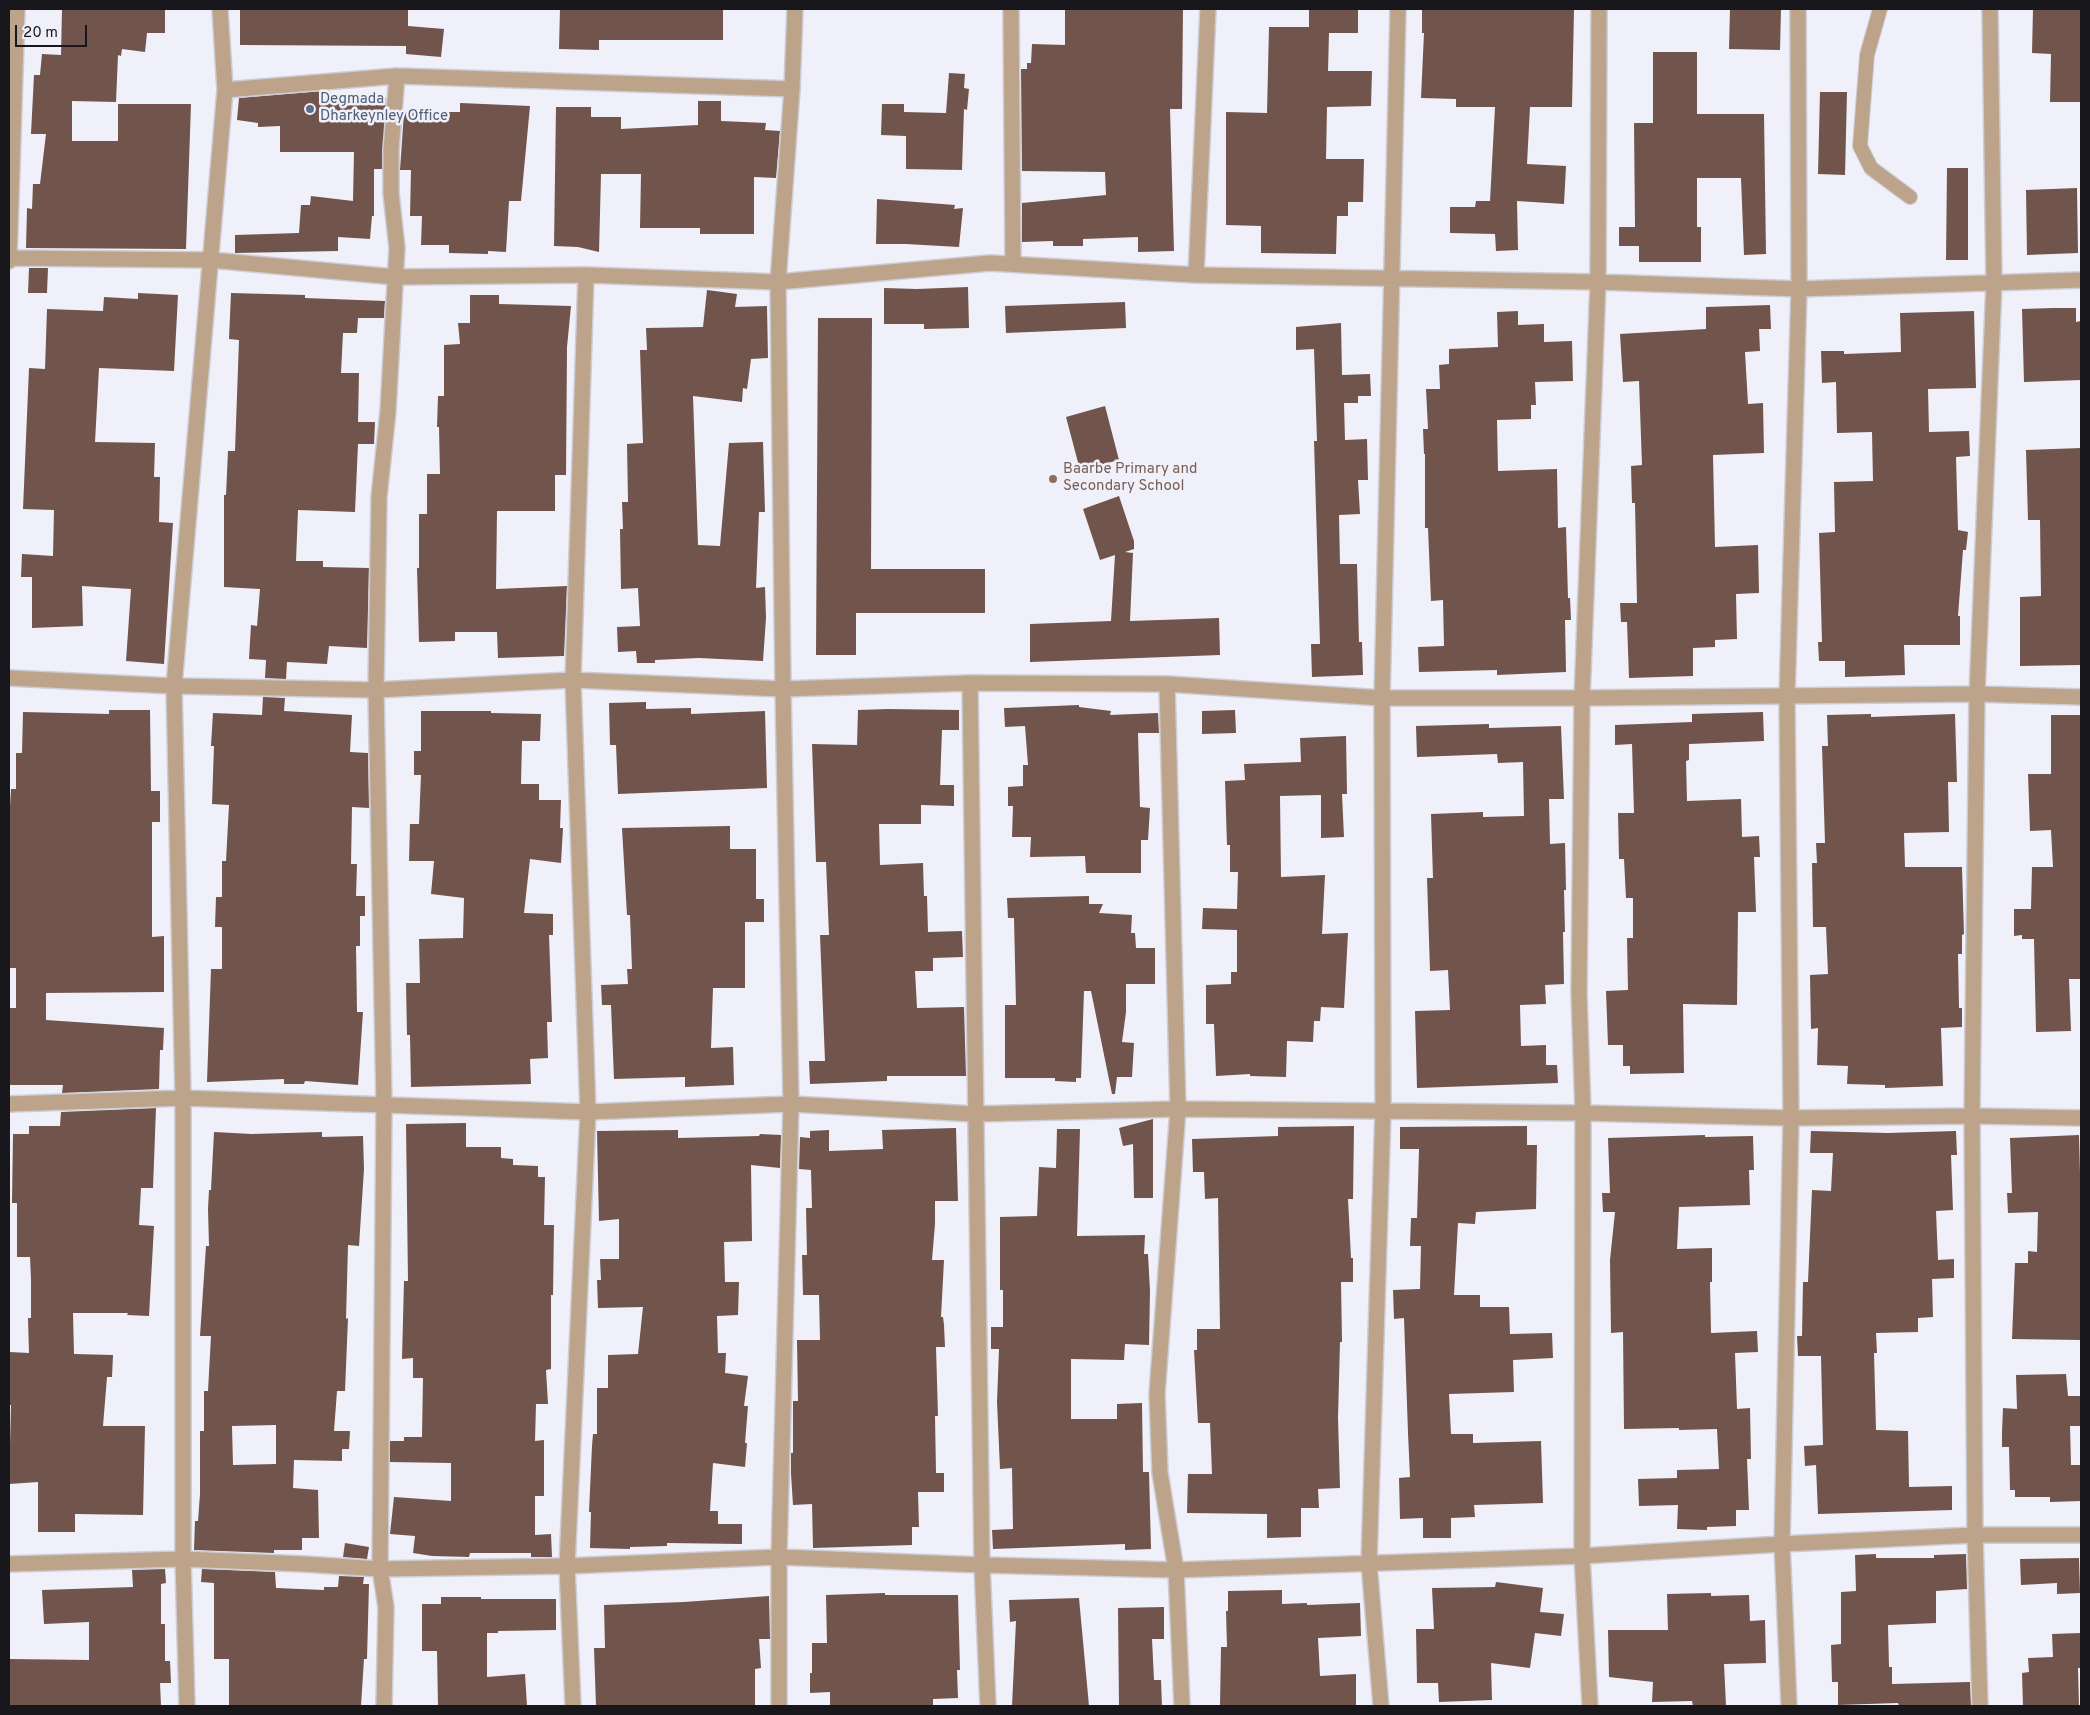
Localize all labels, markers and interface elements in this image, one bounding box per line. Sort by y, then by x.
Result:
scale bar [18,15,90,47]
text: 20 m [23,24,58,43]
place label: Degmada Dharkeynley Office [320,91,448,126]
marker: Degmada Dharkeynley Office [304,103,316,115]
place label: Baarbe Primary and Secondary School [1063,461,1198,496]
marker: Baarbe Primary and Secondary School [1047,473,1059,485]

